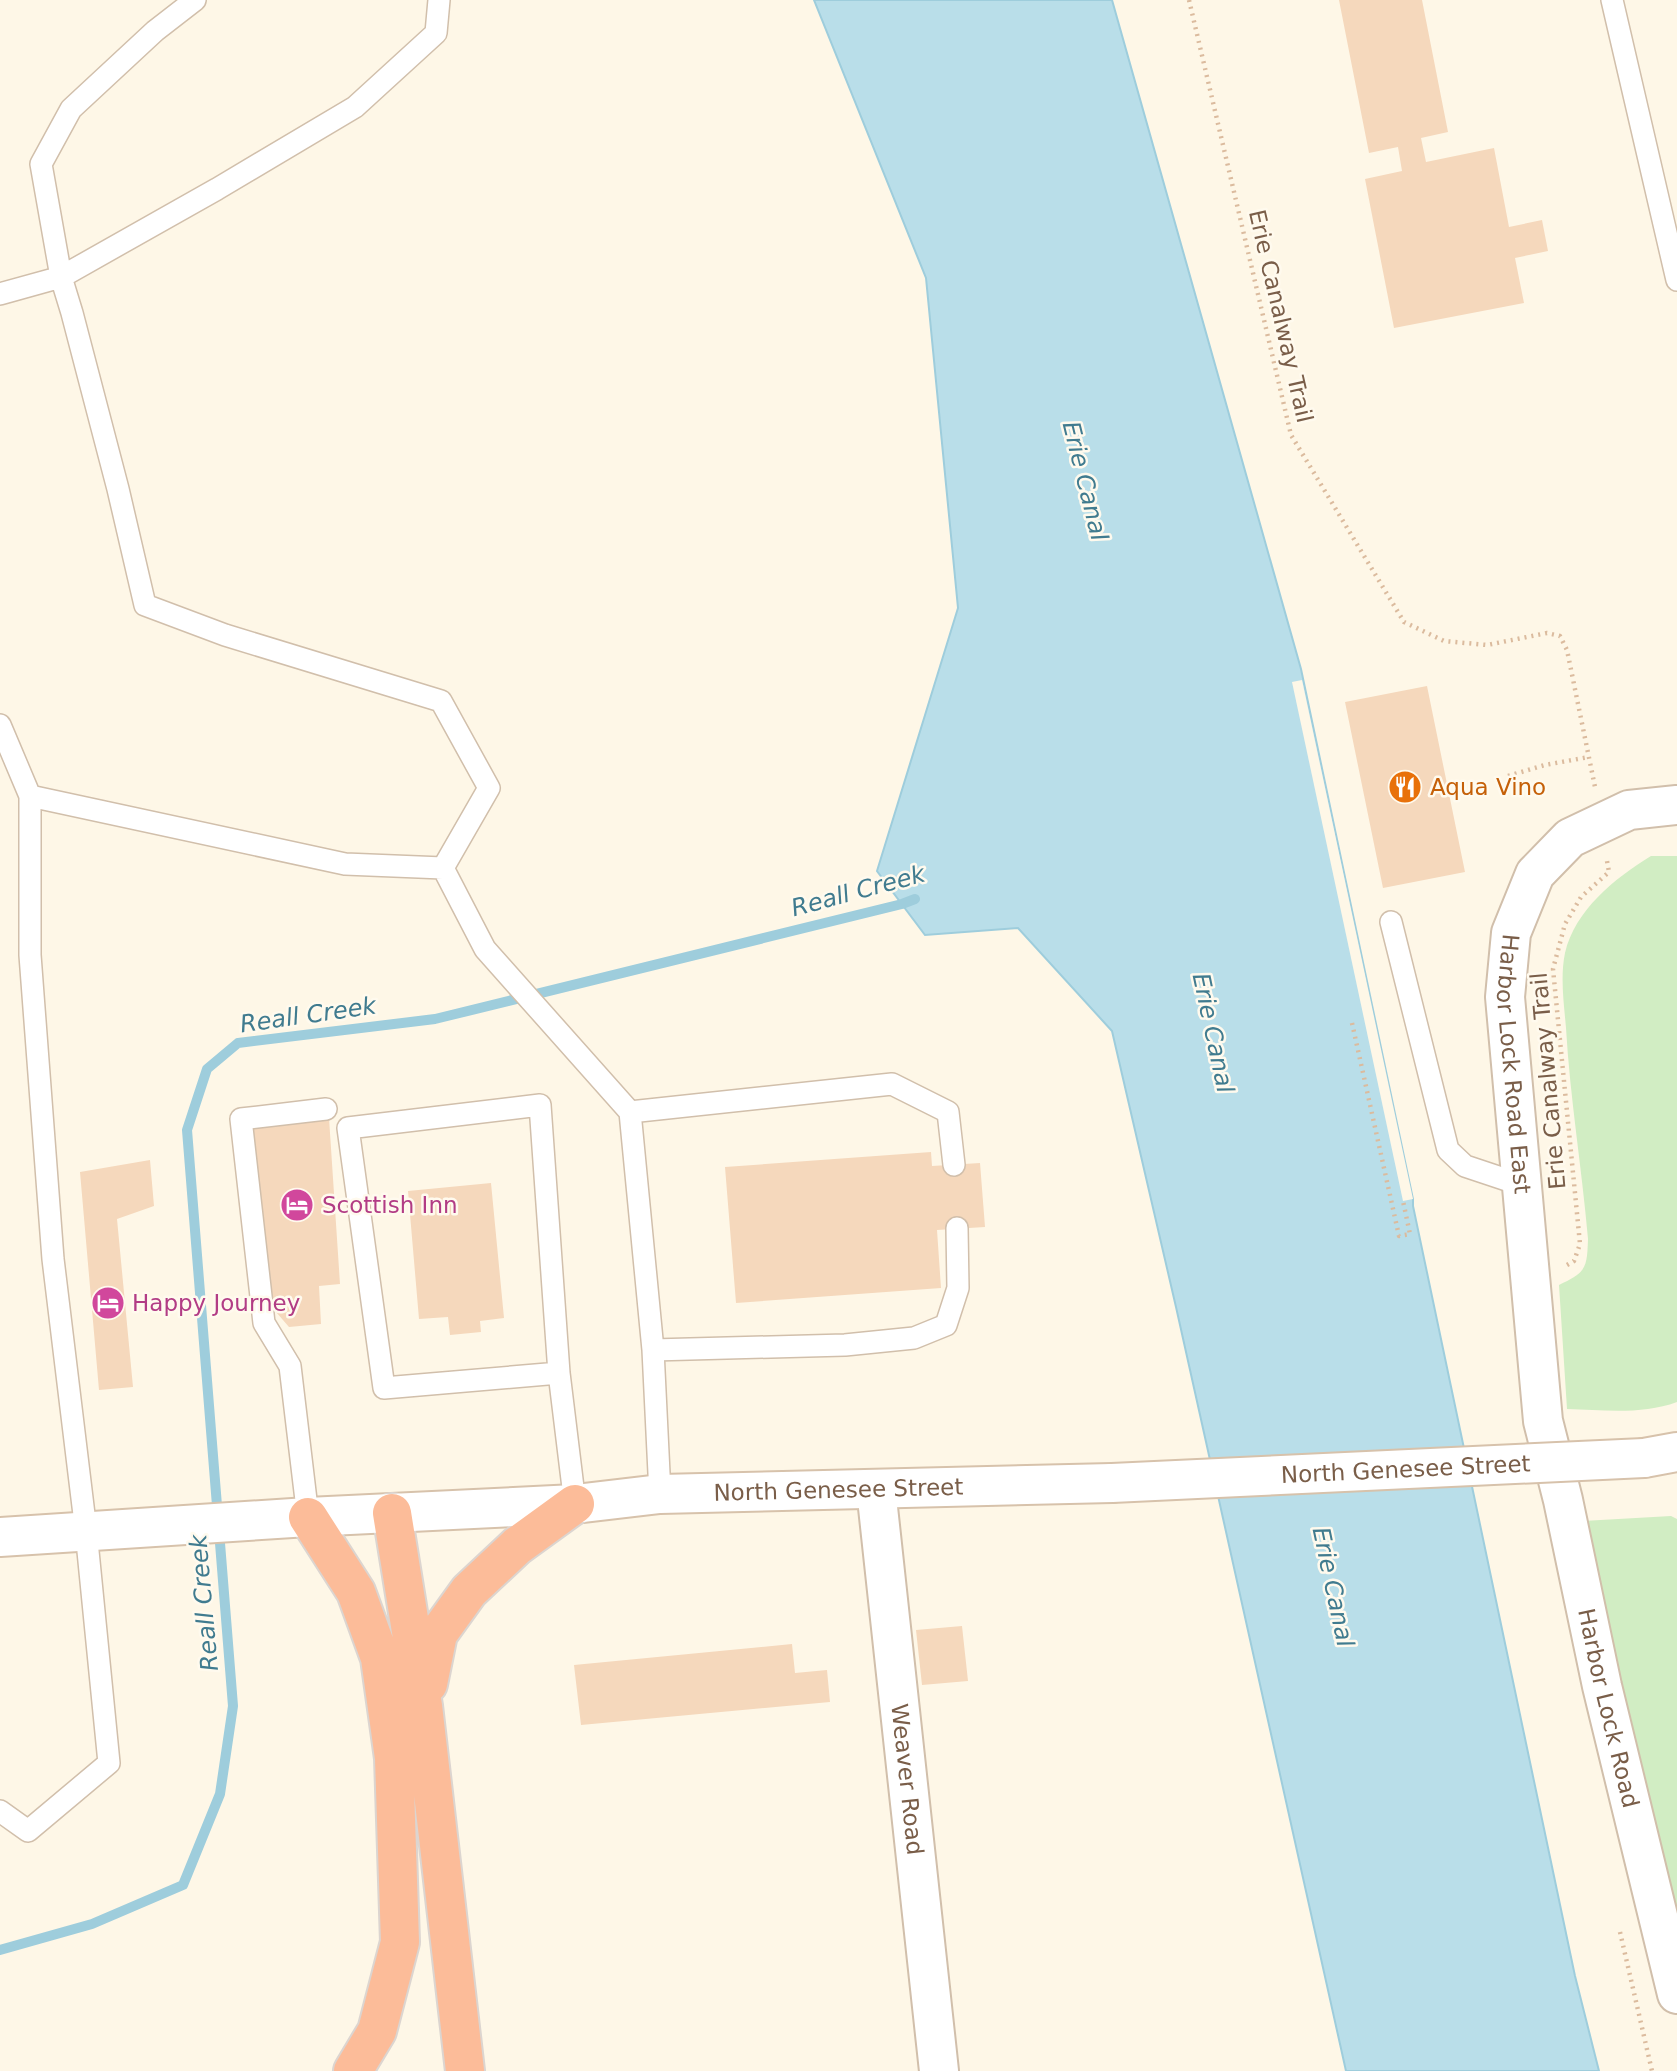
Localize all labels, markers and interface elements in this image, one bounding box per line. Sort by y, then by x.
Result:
street label: Erie Canalway Trail [1244,207,1318,425]
water label: Erie Canal [1057,418,1113,544]
restaurant icon: Aqua Vino [1386,768,1424,806]
place label: Aqua Vino [1430,774,1546,800]
water label: Reall Creek [788,859,929,922]
street label: Harbor Lock Road East [1491,933,1536,1195]
water label: Erie Canal [1187,970,1239,1096]
street label: Erie Canalway Trail [1526,971,1570,1191]
water label: Reall Creek [238,991,379,1038]
hotel icon: Scottish Inn [278,1186,316,1224]
place label: Scottish Inn [322,1192,458,1218]
hotel icon: Happy Journey [89,1284,127,1322]
place label: Happy Journey [132,1290,300,1316]
street label: North Genesee Street [1280,1450,1531,1488]
street label: North Genesee Street [713,1474,964,1506]
water label: Erie Canal [1307,1524,1359,1650]
water label: Reall Creek [184,1532,224,1673]
street label: Harbor Lock Road [1573,1606,1644,1810]
street label: Weaver Road [886,1702,929,1856]

